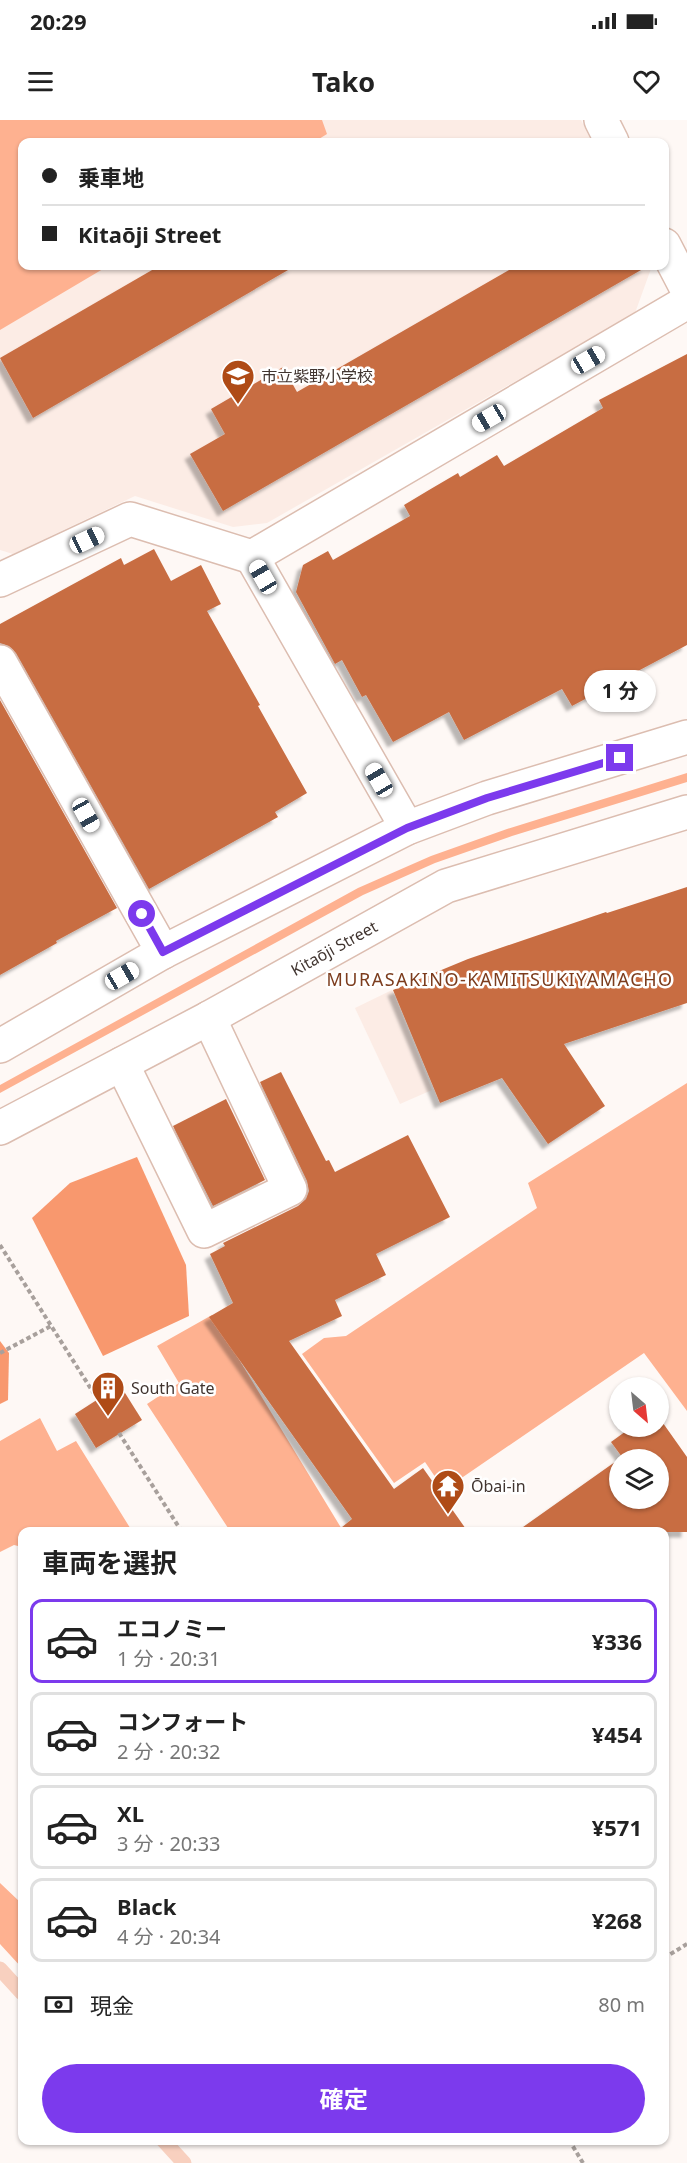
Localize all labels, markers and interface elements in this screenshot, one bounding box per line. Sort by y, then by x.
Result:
text: 20:29 [30,6,87,36]
text: Tako [312,63,375,100]
icon: menu [24,65,57,98]
icon: heart [630,65,663,98]
text: 乗車地 [78,162,144,192]
text: Kitaōji Street [78,219,221,249]
car [568,343,608,377]
school or university icon: 市立紫野小学校 [220,358,256,405]
place label: 市立紫野小学校 [261,365,373,387]
car [469,401,509,435]
car [67,524,107,556]
car [246,557,280,597]
callout: 1 分 [584,671,656,713]
text: 1 分 [602,677,638,704]
route end [606,744,633,771]
car [362,760,396,800]
car [69,795,103,835]
route start [128,900,155,927]
street label: Kitaōji Street [287,915,381,981]
car [102,959,142,993]
district label: MURASAKINO-KAMITSUKIYAMACHO [326,967,674,991]
building icon: South Gate [90,1370,126,1417]
place label: South Gate [131,1377,215,1399]
north arrow [609,1377,669,1437]
map controls [609,1377,669,1509]
button: layers [609,1449,669,1509]
temple icon: Ōbai-in [430,1468,466,1515]
place label: Ōbai-in [471,1475,526,1497]
text: 車両を選択 [42,1544,177,1581]
text: エコノミー [117,1613,227,1643]
icon: car [45,1614,99,1668]
text: ¥336 [592,1626,642,1656]
text: 1 分 · 20:31 [117,1645,221,1672]
text: コンフォート [117,1706,248,1736]
icon: car [45,1707,99,1761]
text: ¥454 [592,1719,642,1749]
text: 2 分 · 20:32 [117,1738,221,1765]
text: XL [117,1798,144,1828]
icon: car [45,1800,99,1854]
text: ¥571 [592,1812,642,1842]
text: 3 分 · 20:33 [117,1830,221,1857]
text: Black [117,1891,176,1921]
icon: car [45,1893,99,1947]
text: ¥268 [592,1905,642,1935]
text: 4 分 · 20:34 [117,1923,221,1950]
icon: cash [42,1988,75,2021]
text: 現金 [90,1990,134,2020]
text: 80 m [598,1991,645,2018]
button: 確定 [42,2064,645,2133]

